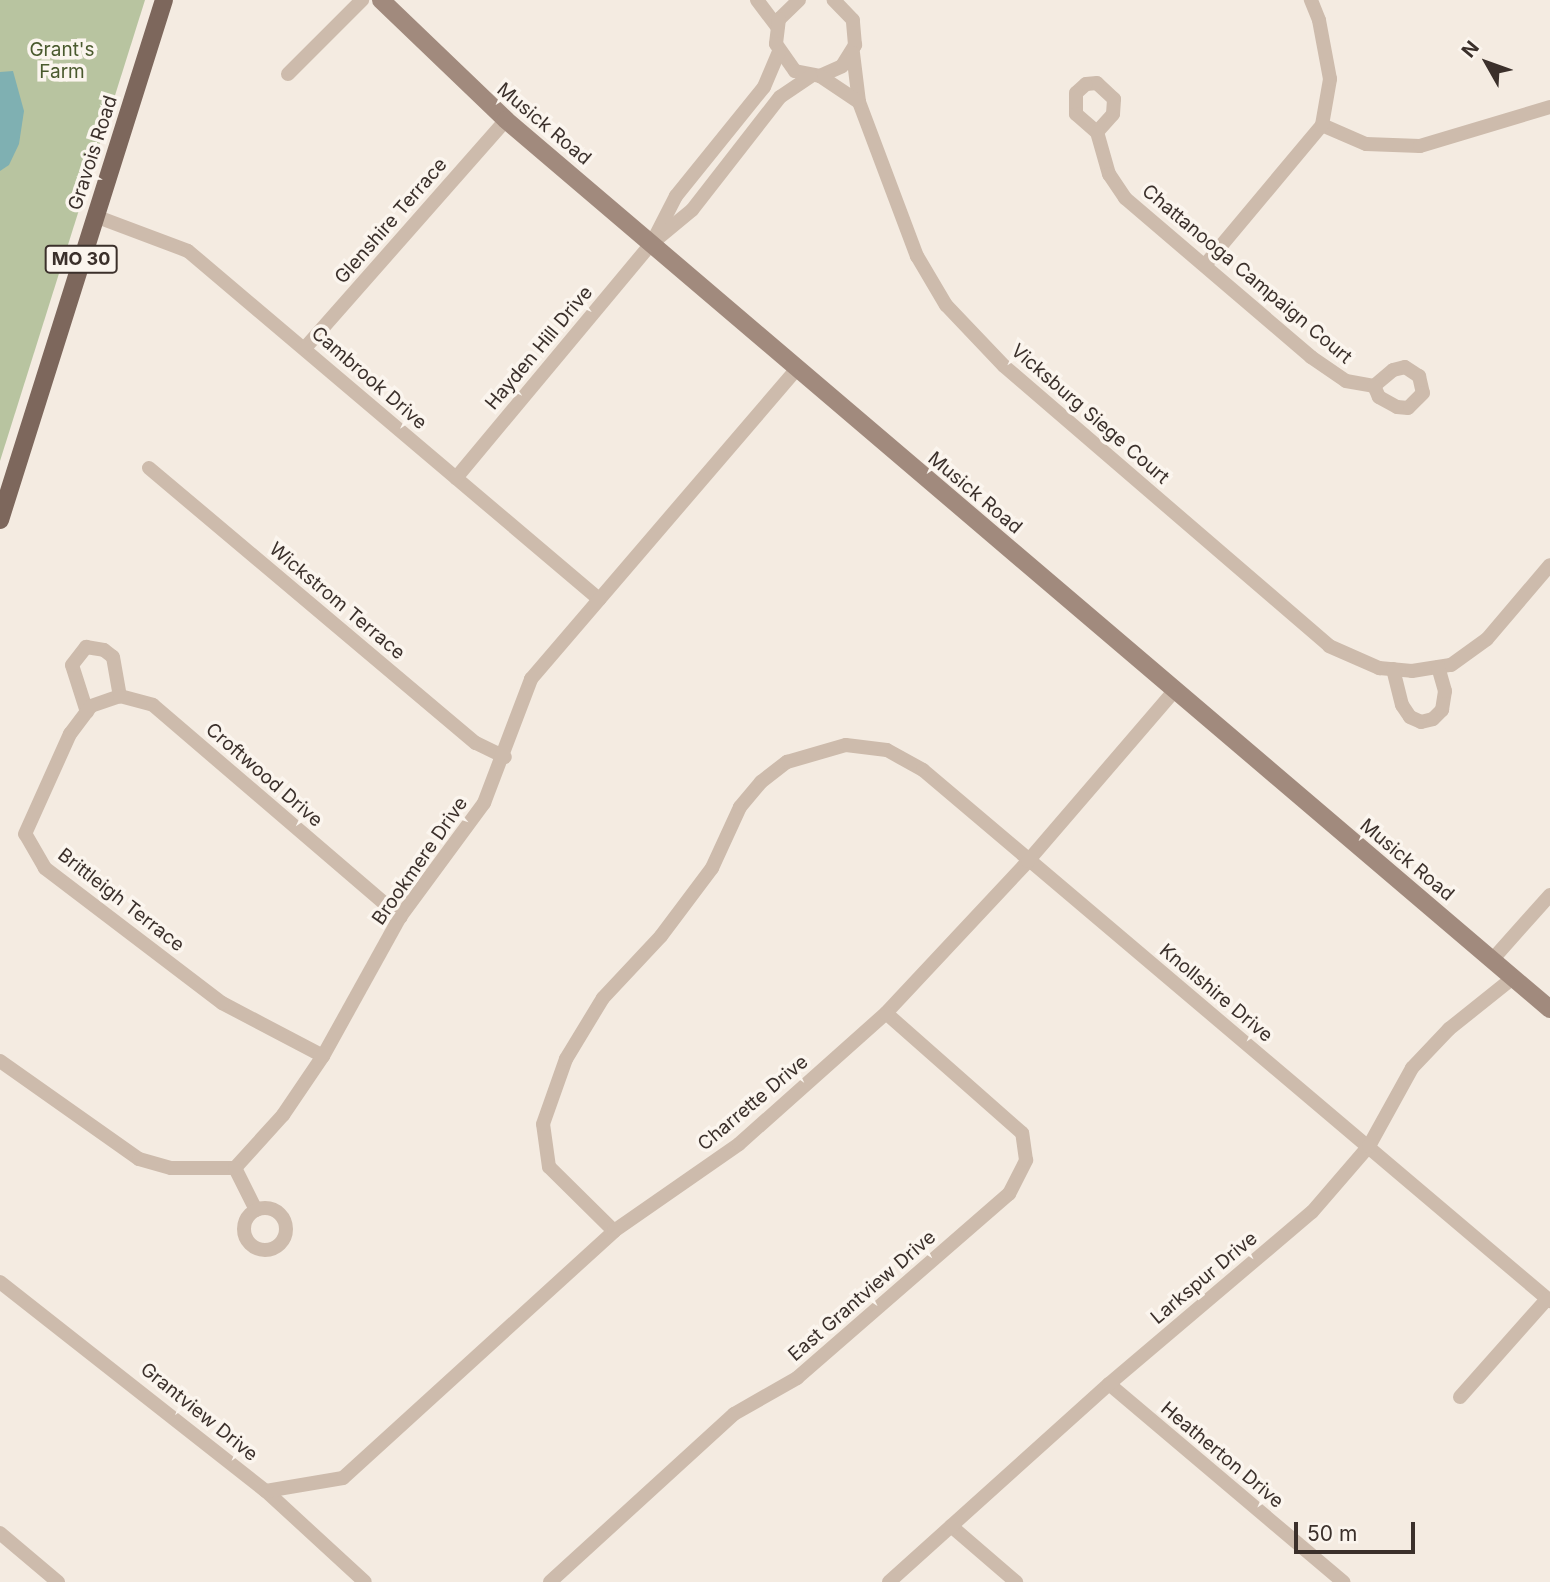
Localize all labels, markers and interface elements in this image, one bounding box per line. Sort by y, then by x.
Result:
north arrow [1452,28,1522,98]
text: N [1457,36,1484,62]
park label: Grant's Farm [29,39,95,83]
street label: Musick Road [492,78,596,170]
street label: Gravois Road [64,93,122,213]
street label: Glenshire Terrace [330,153,452,289]
street label: Chattanooga Campaign Court [1137,179,1357,369]
road number: MO 30 [44,244,118,274]
street label: Hayden Hill Drive [481,281,597,415]
street label: Cambrook Drive [307,322,431,434]
street label: Vicksburg Siege Court [1006,339,1174,489]
street label: Musick Road [923,447,1027,539]
street label: Wickstrom Terrace [265,538,409,664]
street label: Croftwood Drive [201,718,327,832]
street label: Brookmere Drive [367,793,473,929]
street label: Musick Road [1355,814,1459,906]
street label: Brittleigh Terrace [53,844,189,956]
street label: Knollshire Drive [1155,939,1277,1047]
street label: Charrette Drive [693,1050,813,1156]
street label: East Grantview Drive [784,1226,940,1366]
street label: Larkspur Drive [1146,1227,1262,1329]
street label: Grantview Drive [136,1358,262,1466]
street label: Heatherton Drive [1156,1397,1288,1513]
scale bar [1298,1508,1419,1552]
text: 50 m [1307,1521,1357,1546]

